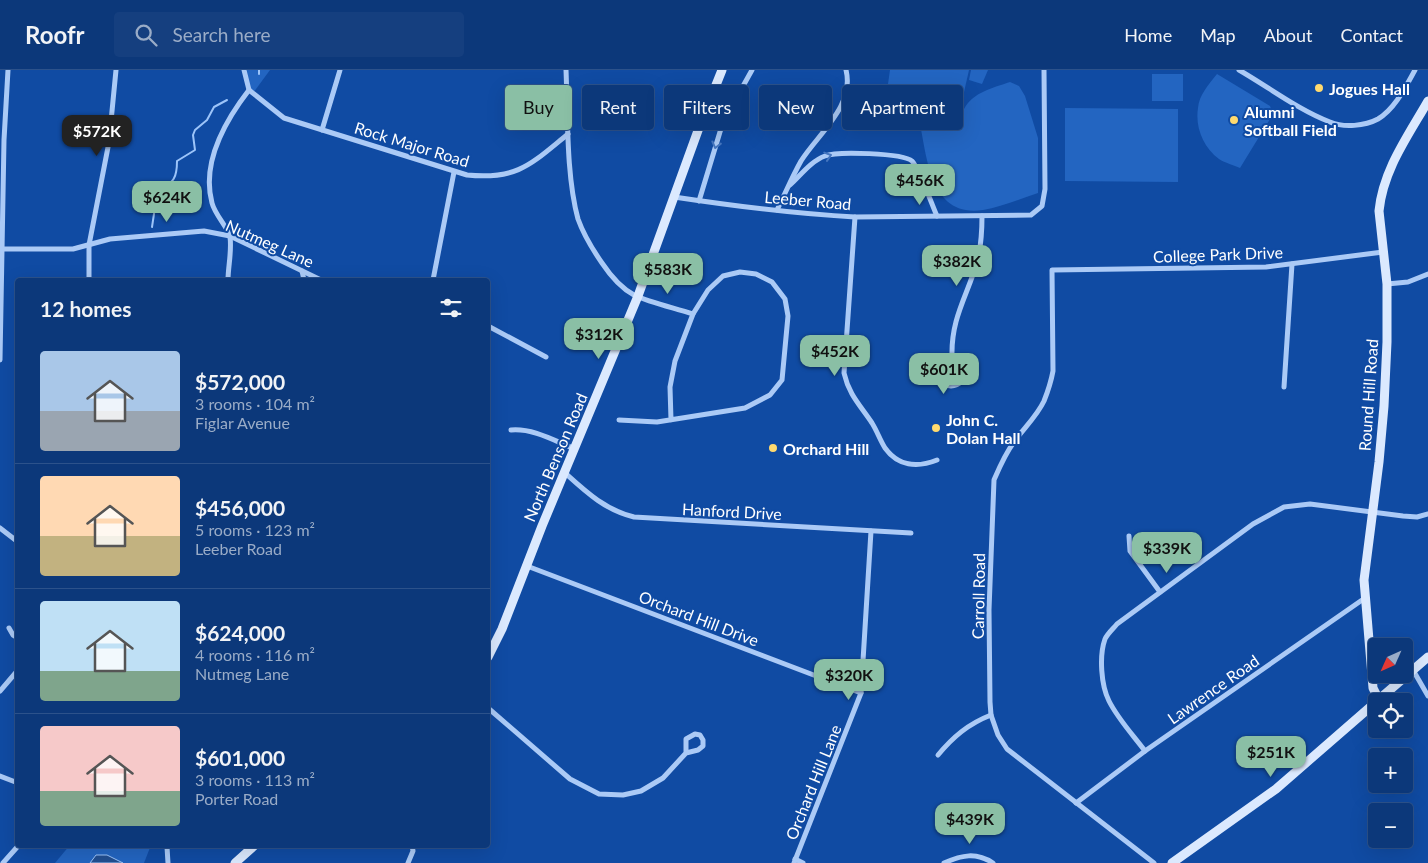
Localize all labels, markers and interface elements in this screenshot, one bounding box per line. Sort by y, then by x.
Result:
search box [114,12,464,57]
text: Roofr [25,20,84,49]
icon: search [132,21,160,49]
text: Search here [172,23,270,46]
text: Home [1124,24,1172,46]
text: Map [1200,24,1236,46]
text: About [1264,24,1313,46]
text: Contact [1341,24,1403,46]
place label: Jogues Hall [1329,79,1410,98]
marker: Jogues Hall [1313,82,1325,94]
chip: Buy [505,85,572,130]
chip: Rent [582,85,654,130]
chip: Filters [664,85,749,130]
chip: New [759,85,832,130]
chip: Apartment [842,85,963,130]
place label: Alumni Softball Field [1243,102,1337,139]
pin: $572K [62,114,132,157]
marker: Alumni Softball Field [1228,114,1240,126]
street label: Rock Major Road [352,118,472,170]
text: $572K [73,121,121,140]
one-way arrow [711,140,722,149]
one-way arrow [823,152,832,162]
pin: $456K [885,164,955,206]
text: $456K [896,170,944,189]
pin: $624K [132,180,202,223]
text: $624K [143,187,191,206]
street label: Leeber Road [764,187,852,213]
street label: Nutmeg Lane [223,215,317,271]
street label: College Park Drive [1153,242,1283,266]
pin: $382K [922,244,992,287]
text: $382K [933,251,981,270]
pin: $583K [633,252,703,295]
text: $583K [644,259,692,278]
icon: filters [437,294,465,322]
text: 12 homes [40,296,131,321]
pin: $312K [564,318,634,360]
text: $312K [575,324,623,343]
pin: $452K [800,334,870,377]
street label: Round Hill Road [1355,338,1381,452]
text: $452K [811,341,859,360]
pin: $601K [909,352,979,395]
text: $601K [920,359,968,378]
text: $572,000 [195,369,285,394]
icon: home [80,371,140,431]
street label: North Benson Road [519,390,591,524]
text: 3 rooms · 104 m² [195,394,315,413]
place label: John C. Dolan Hall [946,410,1020,447]
text: Figlar Avenue [195,413,290,432]
marker: John C. Dolan Hall [930,422,942,434]
place label: Orchard Hill [783,439,869,458]
marker: Orchard Hill [767,442,779,454]
text: $456,000 [195,495,285,520]
icon: home [80,496,140,556]
street label: Hanford Drive [682,499,782,523]
text: 5 rooms · 123 m² [195,520,315,539]
pin: $339K [1132,532,1202,574]
text: $339K [1143,538,1191,557]
text: Leeber Road [195,539,282,558]
street label: Carroll Road [968,553,988,639]
street label: Orchard Hill Drive [636,586,762,650]
text: $624,000 [195,620,285,645]
icon: home [80,621,140,681]
north arrow [1368,638,1412,682]
map controls [1368,638,1413,848]
text: 4 rooms · 116 m² [195,645,315,664]
street label: Lawrence Road [1164,651,1262,727]
pin: $320K [814,658,884,701]
text: Nutmeg Lane [195,664,289,683]
text: $320K [825,665,873,684]
button: locate [1368,693,1413,738]
street label: Orchard Hill Lane [781,722,845,842]
pin: $251K [1236,736,1306,778]
text: $251K [1247,742,1295,761]
text: $601,000 [195,745,285,770]
icon: home [80,746,140,806]
button: + [1368,748,1413,793]
text: 3 rooms · 113 m² [195,770,315,789]
text: Porter Road [195,789,278,808]
pin: $439K [935,802,1005,845]
button: − [1368,803,1413,848]
text: $439K [946,809,994,828]

